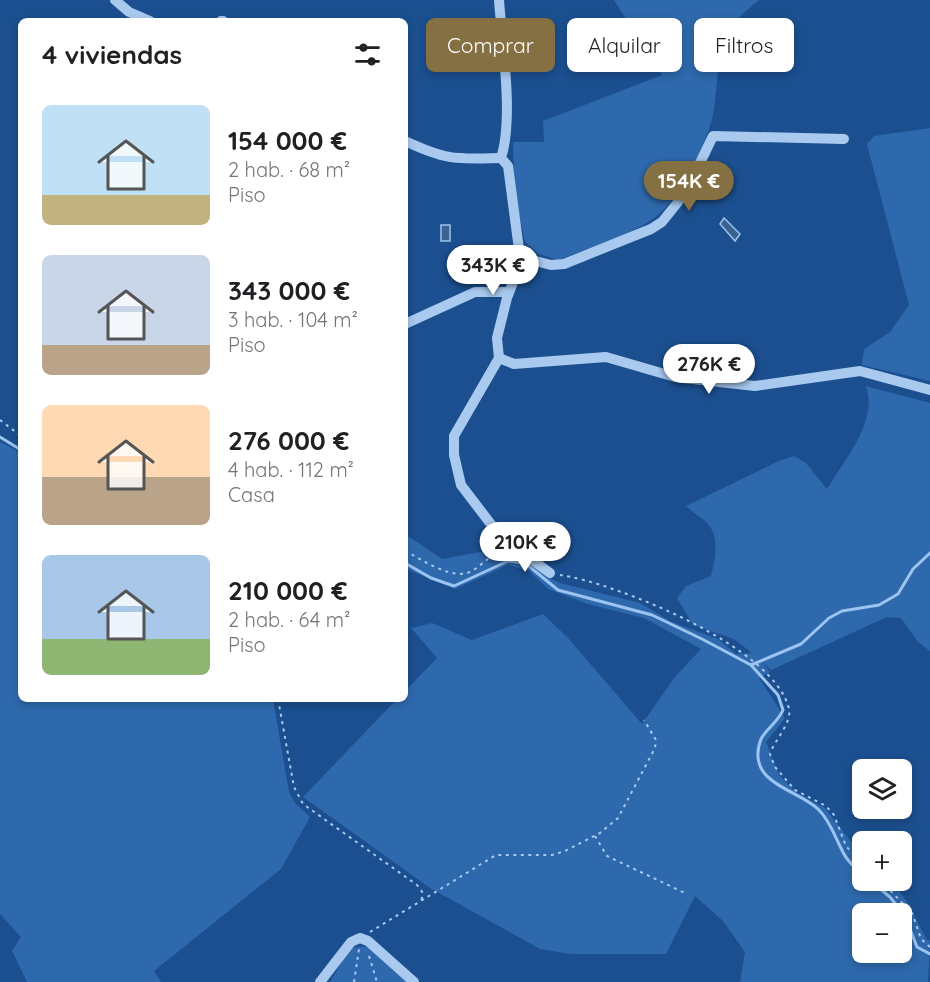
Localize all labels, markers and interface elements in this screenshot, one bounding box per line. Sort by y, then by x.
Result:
chip: Comprar [426,18,555,72]
chip: Alquilar [567,18,682,72]
chip: Filtros [694,18,794,72]
text: 4 viviendas [42,38,182,71]
icon: filters [351,38,384,71]
text: 154 000 € [228,124,347,157]
icon: home [90,129,162,201]
text: 2 hab. · 68 m² [228,157,350,182]
pin: 154K € [640,161,738,212]
text: 154K € [658,168,720,193]
text: Piso [228,182,266,207]
pin: 343K € [444,245,542,296]
text: 343K € [461,252,525,277]
text: 343 000 € [228,274,350,307]
icon: home [90,279,162,351]
text: 3 hab. · 104 m² [228,307,358,332]
text: Piso [228,332,266,357]
pin: 276K € [660,344,758,395]
text: 276K € [677,351,741,376]
text: 276 000 € [228,424,349,457]
icon: home [90,429,162,501]
text: 4 hab. · 112 m² [228,457,354,482]
text: Casa [228,482,275,507]
pin: 210K € [476,522,574,573]
text: 210K € [494,529,556,554]
text: 210 000 € [228,574,348,607]
icon: home [90,579,162,651]
text: 2 hab. · 64 m² [228,607,350,632]
text: Piso [228,632,266,657]
map controls [852,759,912,963]
button: layers [852,759,912,819]
button: + [852,831,912,891]
button: − [852,903,912,963]

